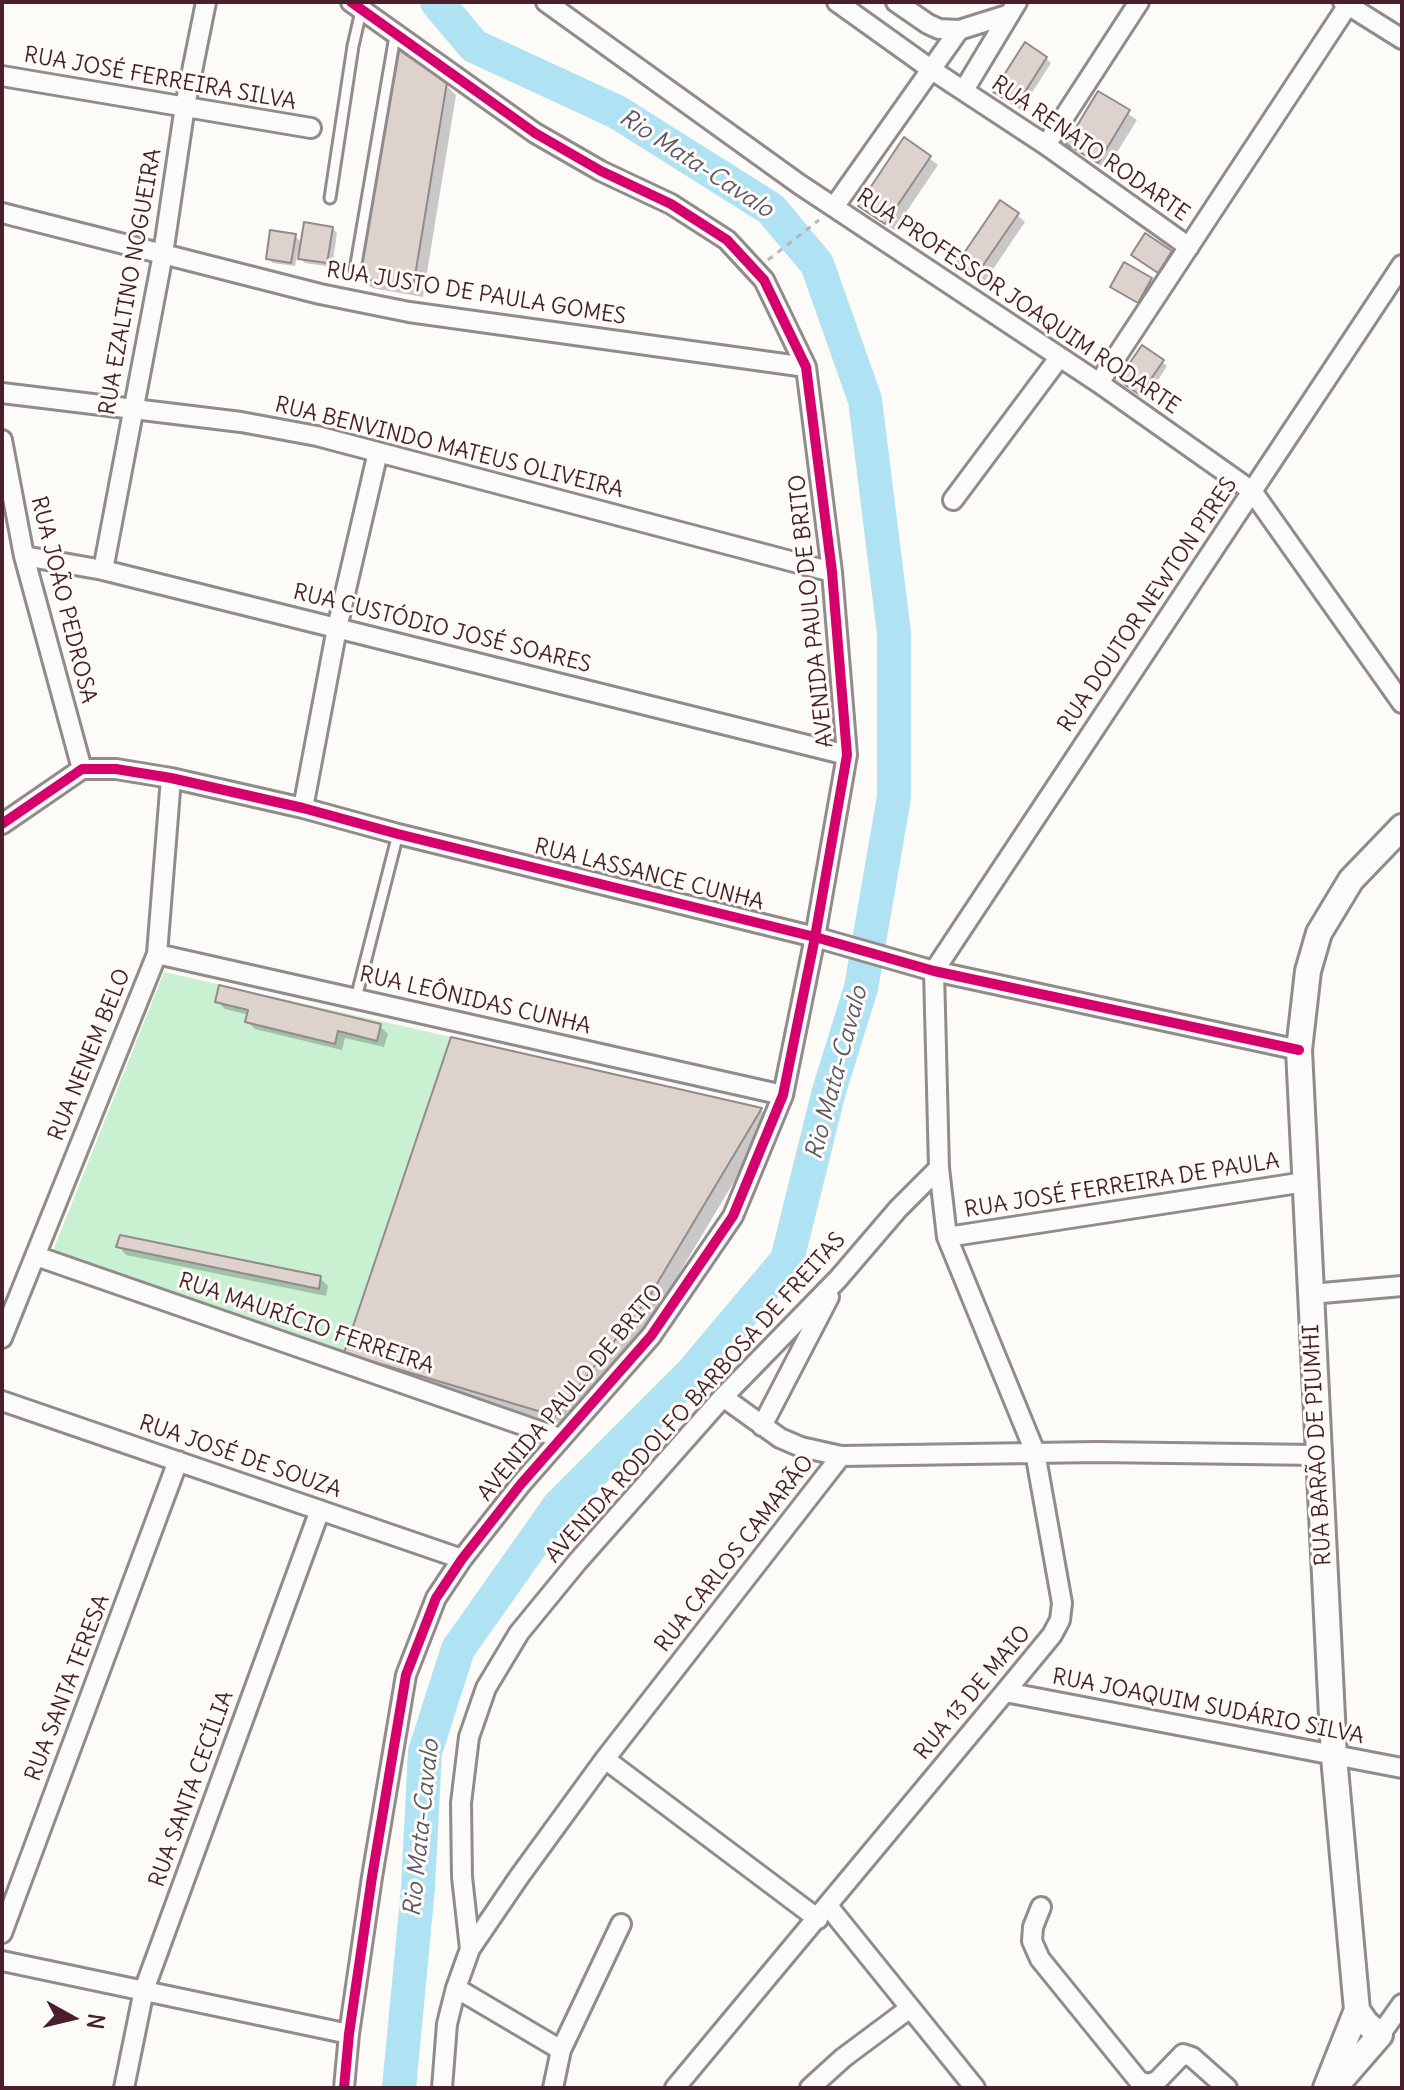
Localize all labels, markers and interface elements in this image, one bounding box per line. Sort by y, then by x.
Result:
street label: RUA JOSÉ FERREIRA SILVA [22,42,298,116]
street label: RUA RENATO RODARTE [986,71,1194,227]
water label: Rio Mata-Cavalo [614,103,778,225]
street label: RUA EZALTINO NOGUEIRA [95,147,167,417]
street label: RUA PROFESSOR JOAQUIM RODARTE [851,184,1185,420]
street label: RUA JUSTO DE PAULA GOMES [324,257,628,331]
street label: RUA BENVINDO MATEUS OLIVEIRA [272,392,626,504]
street label: AVENIDA PAULO DE BRITO [785,473,839,749]
street label: RUA DOUTOR NEWTON PIRES [1053,473,1243,737]
street label: RUA JOÃO PEDROSA [25,494,101,706]
street label: RUA CUSTÓDIO JOSÉ SOARES [290,579,594,679]
street label: RUA LASSANCE CUNHA [532,834,766,916]
street label: RUA LEÔNIDAS CUNHA [357,962,593,1040]
street label: RUA NENEM BELO [43,965,137,1145]
water label: Rio Mata-Cavalo [800,983,874,1163]
street label: RUA JOSÉ FERREIRA DE PAULA [963,1148,1281,1224]
street label: AVENIDA RODOLFO BARBOSA DE FREITAS [541,1227,851,1569]
street label: RUA MAURÍCIO FERREIRA [175,1268,437,1380]
street label: AVENIDA PAULO DE BRITO [473,1279,669,1507]
street label: RUA BARÃO DE PIUMHI [1298,1323,1338,1567]
street label: RUA JOSÉ DE SOUZA [135,1410,345,1504]
street label: RUA CARLOS CAMARÃO [650,1450,820,1658]
street label: RUA SANTA TERESA [20,1591,116,1785]
street label: RUA 13 DE MAIO [909,1621,1037,1765]
street label: RUA JOAQUIM SUDÁRIO SILVA [1050,1664,1366,1750]
street label: RUA SANTA CECÍLIA [144,1687,240,1891]
water label: Rio Mata-Cavalo [398,1738,446,1918]
north arrow [32,1978,112,2058]
text: N [81,2012,111,2031]

